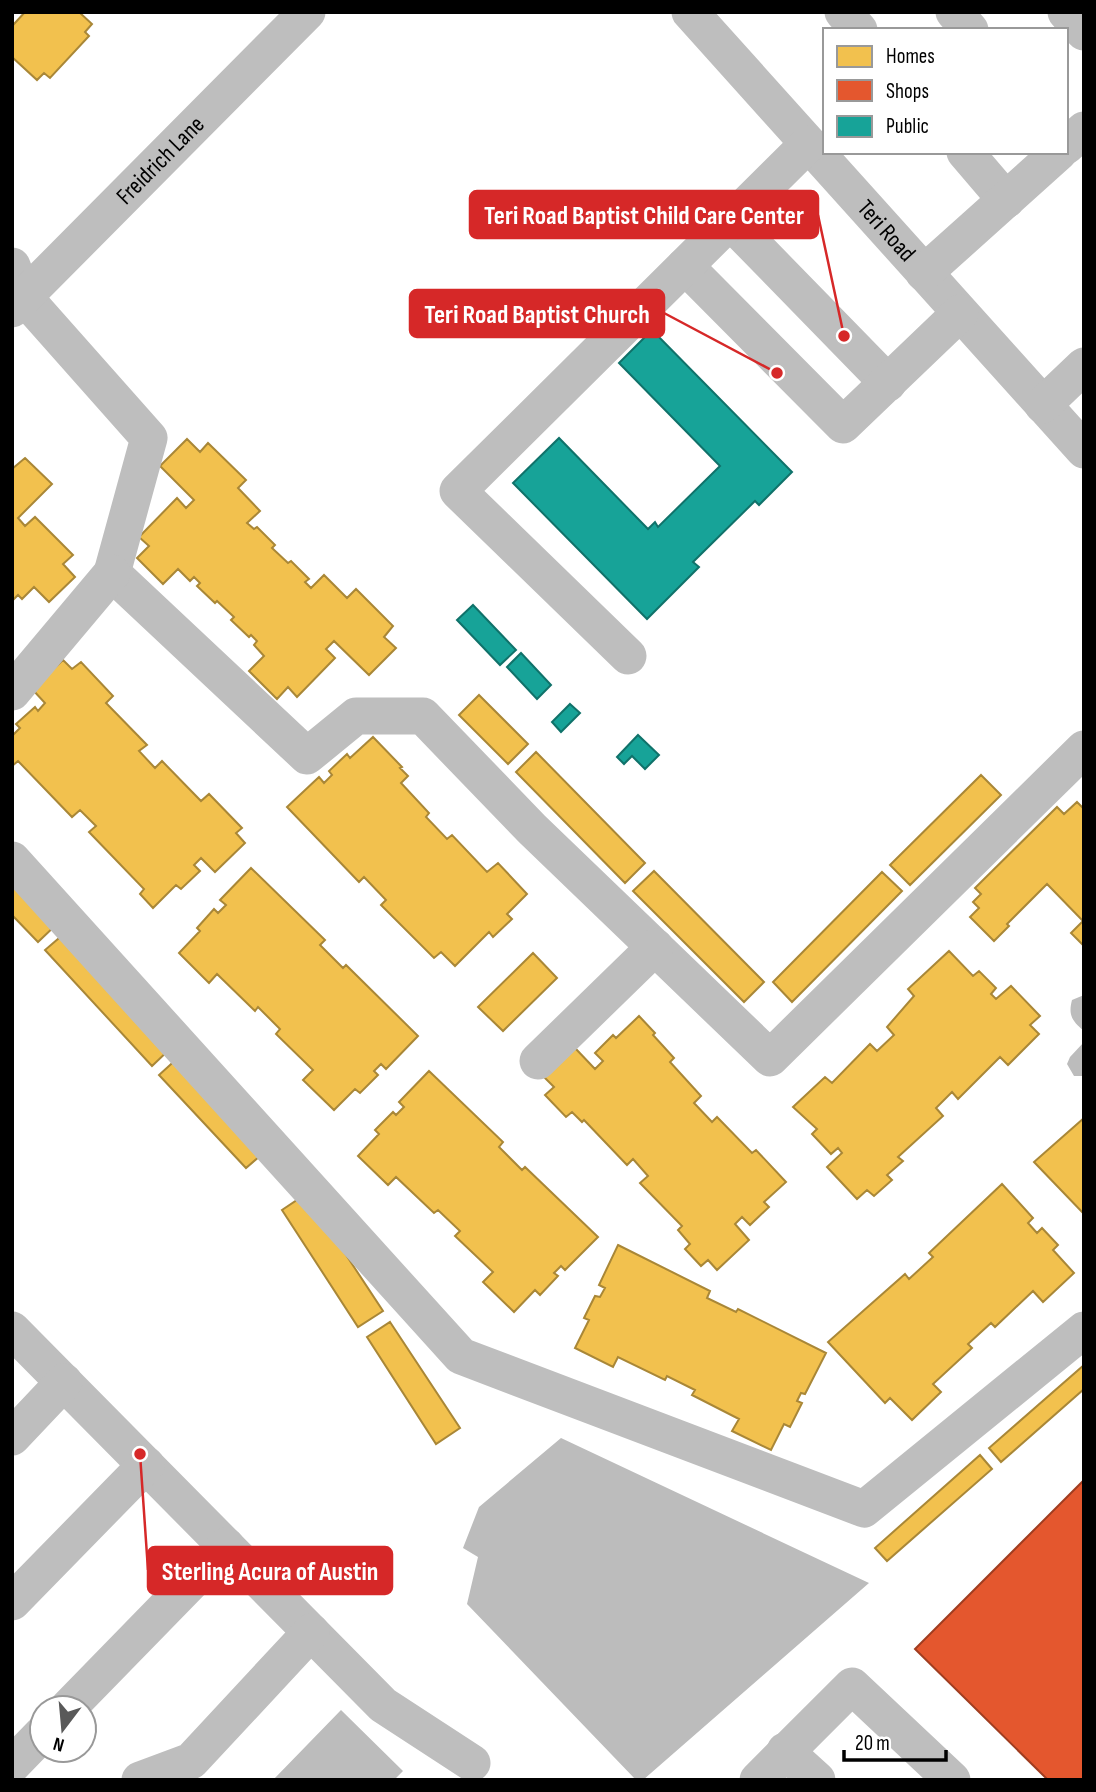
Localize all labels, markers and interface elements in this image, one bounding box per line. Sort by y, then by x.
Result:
legend [823,28,1068,154]
text: Homes [886,44,935,69]
text: Shops [886,79,929,104]
street label: Freidrich Lane [110,110,210,211]
text: Public [886,114,929,139]
callout: Teri Road Baptist Child Care Center [470,191,818,238]
street label: Teri Road [851,194,921,268]
text: Teri Road Baptist Child Care Center [484,201,804,232]
callout: Teri Road Baptist Church [410,290,664,337]
text: Teri Road Baptist Church [424,300,650,331]
callout: Sterling Acura of Austin [148,1547,392,1594]
text: Sterling Acura of Austin [162,1557,378,1588]
north arrow [28,1694,98,1764]
scale bar [844,1718,946,1762]
text: N [51,1731,67,1756]
text: 20 m [855,1731,890,1756]

